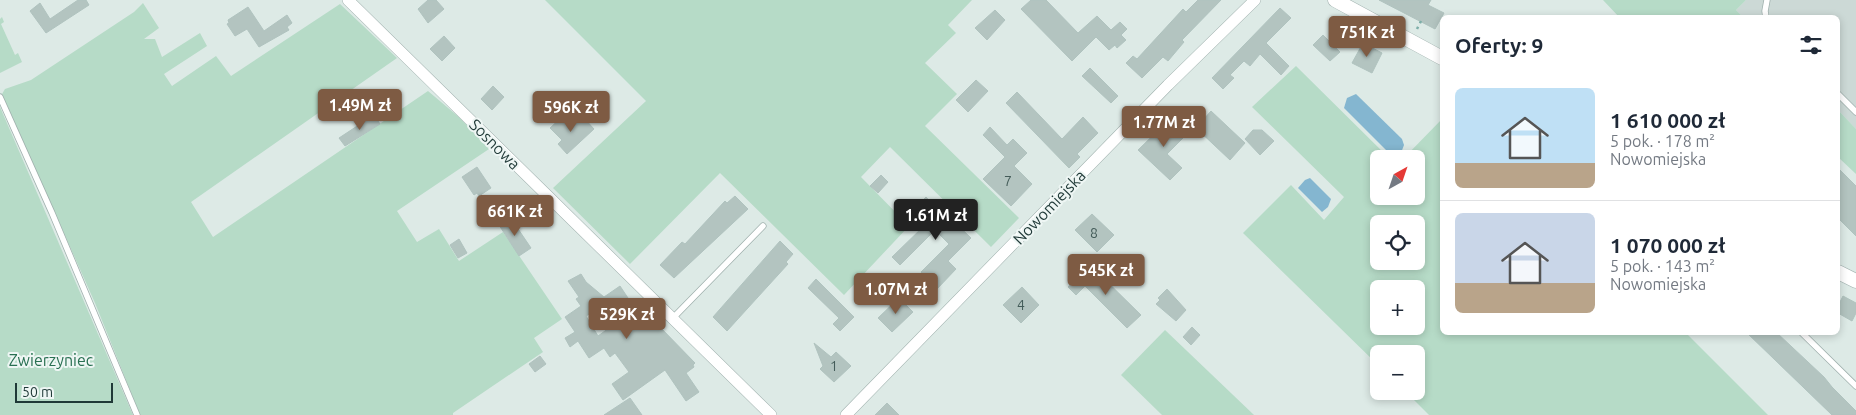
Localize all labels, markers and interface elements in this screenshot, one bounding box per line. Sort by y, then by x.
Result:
pin: 751K zł [1321,15,1413,58]
text: 751K zł [1340,23,1394,41]
icon: filters [1797,31,1825,59]
text: Oferty: 9 [1455,33,1543,57]
pin: 1.49M zł [308,88,412,131]
pin: 596K zł [525,90,617,133]
text: 1.49M zł [329,96,391,114]
text: 596K zł [544,98,598,116]
pin: 1.77M zł [1112,106,1216,148]
icon: home [1495,108,1555,168]
text: 1 610 000 zł [1610,108,1725,132]
text: 1.77M zł [1133,113,1195,131]
street label: Sosnowa [466,115,524,173]
text: 5 pok. · 178 m² [1610,132,1715,150]
north arrow [1370,150,1425,205]
map controls [1370,150,1425,400]
text: Nowomiejska [1610,150,1706,168]
street label: Nowomiejska [1009,166,1089,248]
house number: 7 [1004,173,1012,189]
pin: 661K zł [469,194,561,237]
pin: 1.61M zł [884,198,988,241]
text: 661K zł [488,202,542,220]
text: 1.61M zł [905,206,967,224]
button: locate [1370,215,1425,270]
house number: 8 [1090,225,1098,241]
icon: home [1495,233,1555,293]
text: 1 070 000 zł [1610,233,1725,257]
pin: 545K zł [1060,254,1152,296]
text: 5 pok. · 143 m² [1610,257,1715,275]
text: 545K zł [1079,261,1133,279]
pin: 1.07M zł [844,272,948,315]
text: Nowomiejska [1610,275,1706,293]
text: 1.07M zł [865,280,927,298]
button: + [1370,280,1425,335]
house number: 4 [1017,297,1025,313]
pin: 529K zł [581,298,673,340]
text: 529K zł [600,305,654,323]
button: − [1370,345,1425,400]
park label: Zwierzyniec [9,351,94,369]
house number: 1 [830,358,838,374]
scale bar [15,380,112,403]
text: 50 m [22,384,53,400]

